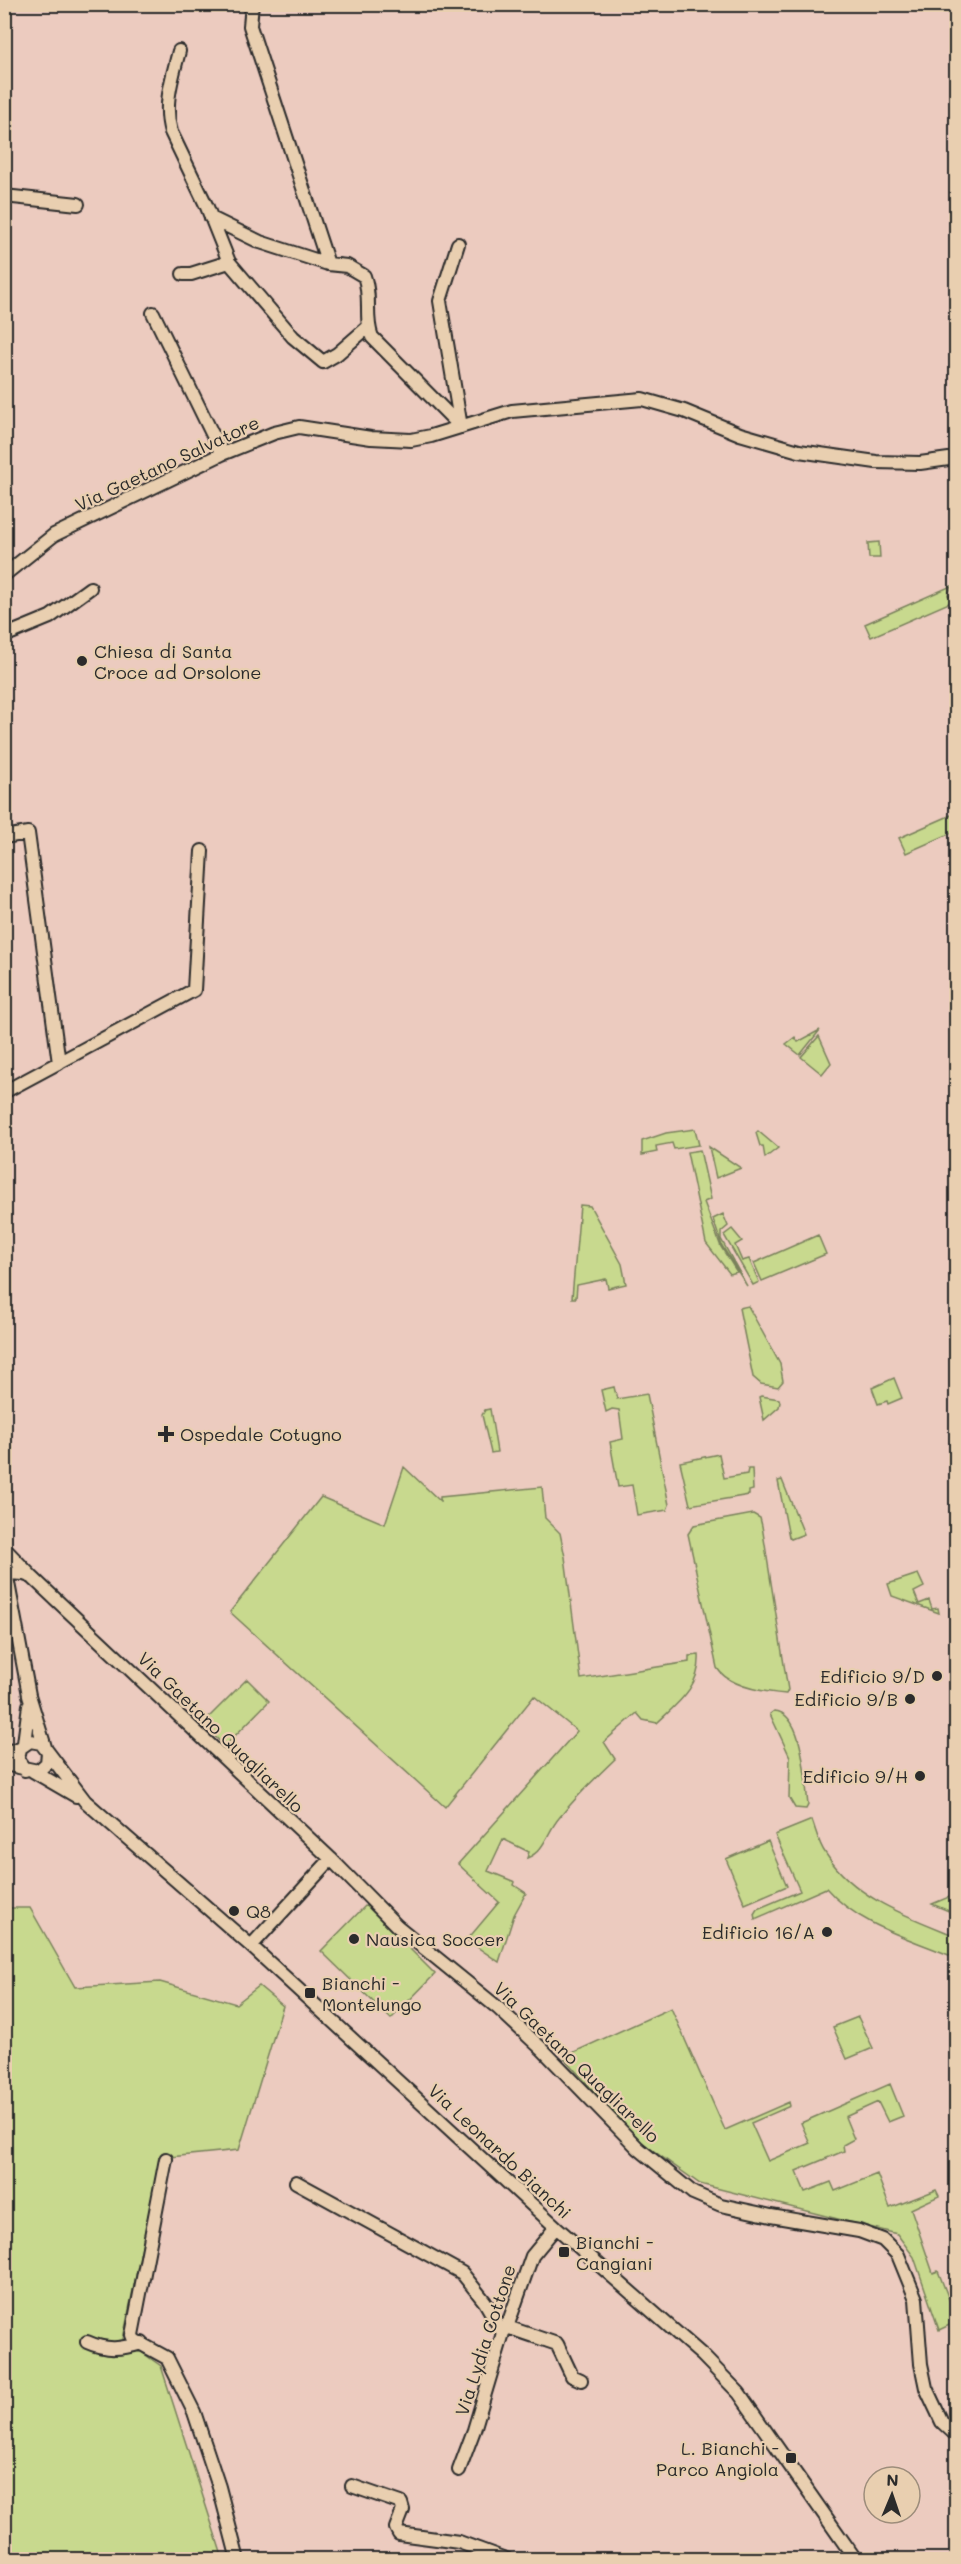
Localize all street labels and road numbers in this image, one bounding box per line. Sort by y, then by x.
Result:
street label: Via Gaetano Salvatore [71,410,263,516]
street label: Via Gaetano Quagliarello [133,1646,309,1818]
street label: Via Gaetano Quagliarello [489,1976,665,2148]
street label: Via Leonardo Bianchi [423,2078,577,2224]
street label: Via Lydia Cottone [449,2261,521,2419]

